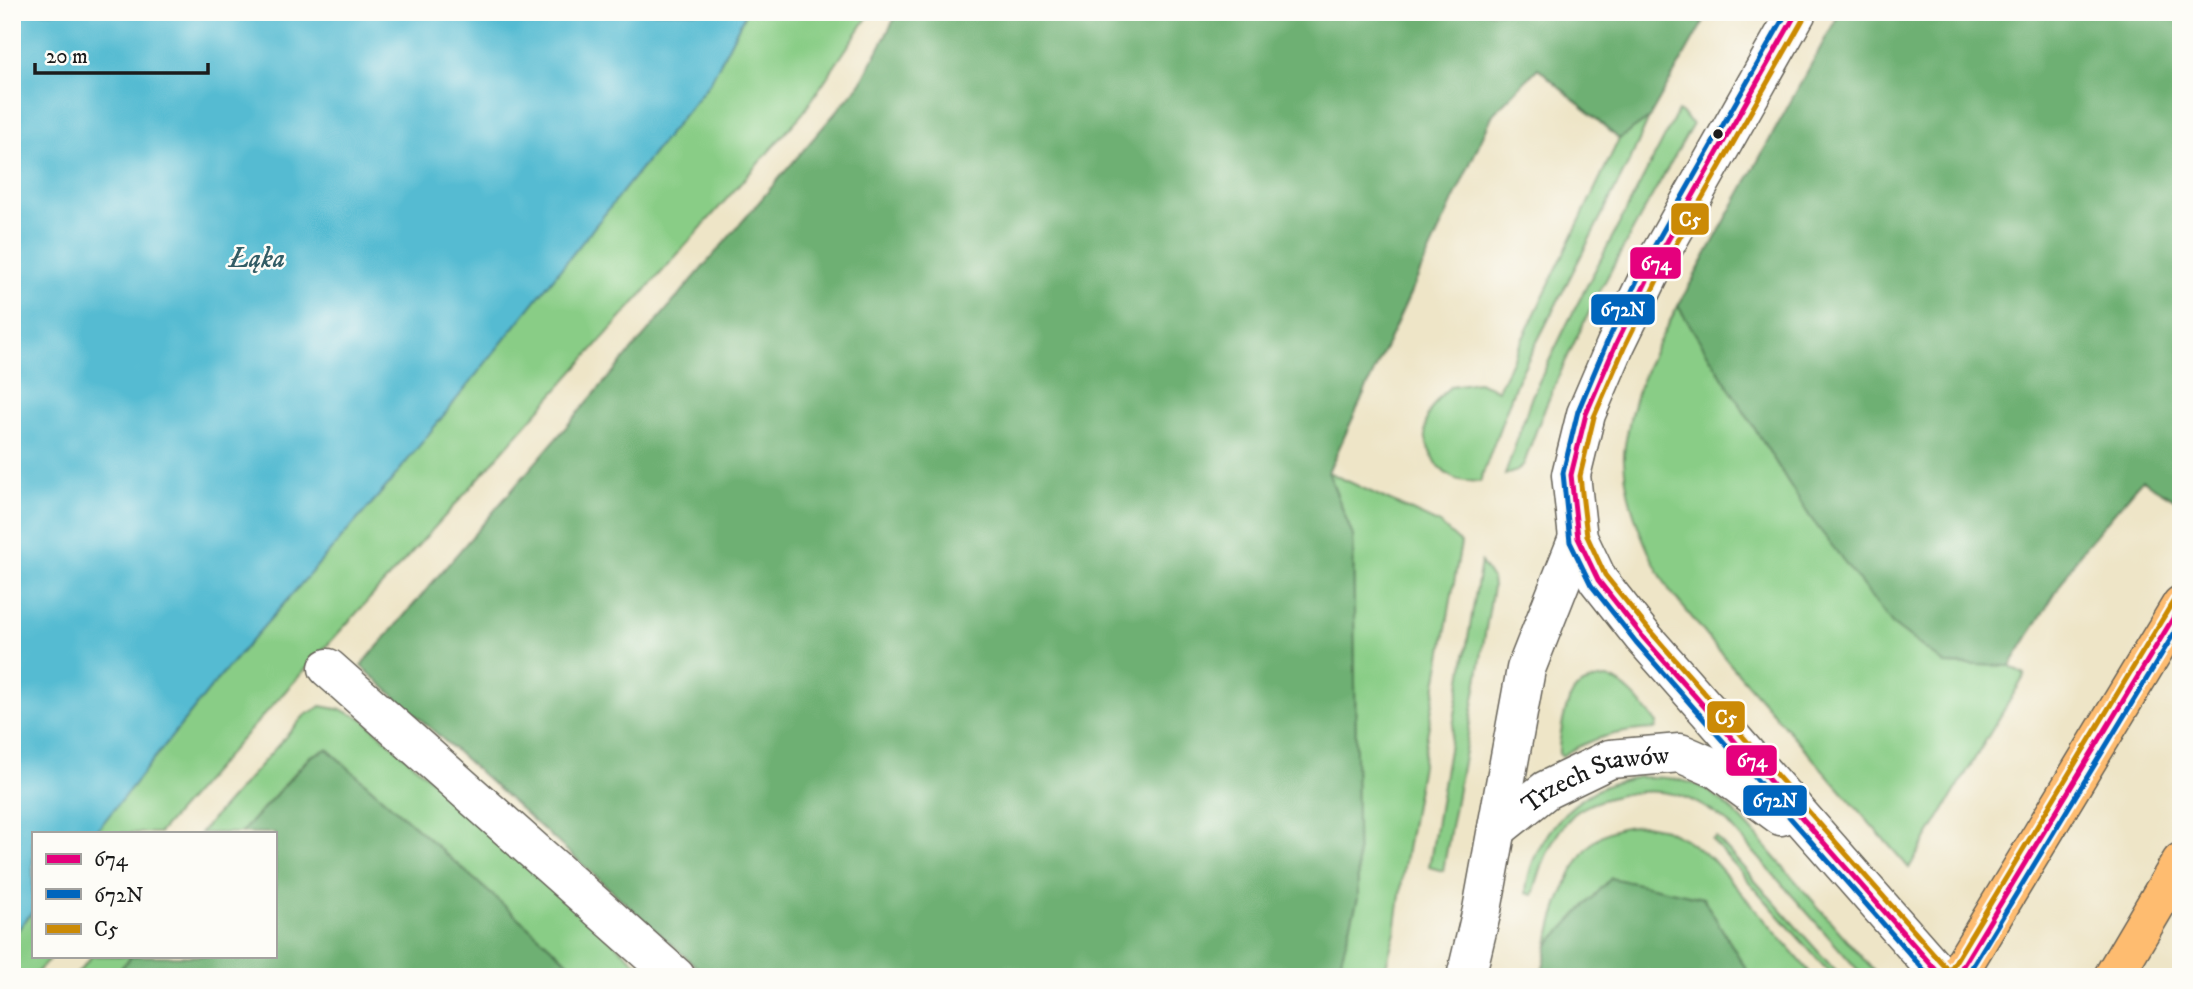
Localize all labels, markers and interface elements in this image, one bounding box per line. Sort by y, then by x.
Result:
scale bar [35,32,208,76]
text: 20 m [46,44,88,70]
unlabelled marker [1711,127,1725,141]
line badge: C5 [1670,202,1710,236]
text: C5 [1679,209,1702,232]
water label: Łąka [227,241,285,276]
line badge: 674 [1629,246,1682,280]
text: 674 [1641,253,1672,276]
line badge: 672N [1590,293,1656,326]
text: 672N [1601,299,1646,322]
line badge: C5 [1706,700,1746,734]
text: C5 [1715,707,1738,730]
street label: Trzech Stawów [1515,739,1671,821]
line badge: 674 [1725,744,1778,777]
text: 674 [1737,750,1768,773]
line badge: 672N [1742,784,1808,817]
text: 672N [1753,790,1798,813]
legend [32,832,276,958]
text: 674 [94,847,129,873]
text: 672N [94,883,144,909]
text: C5 [94,917,118,943]

